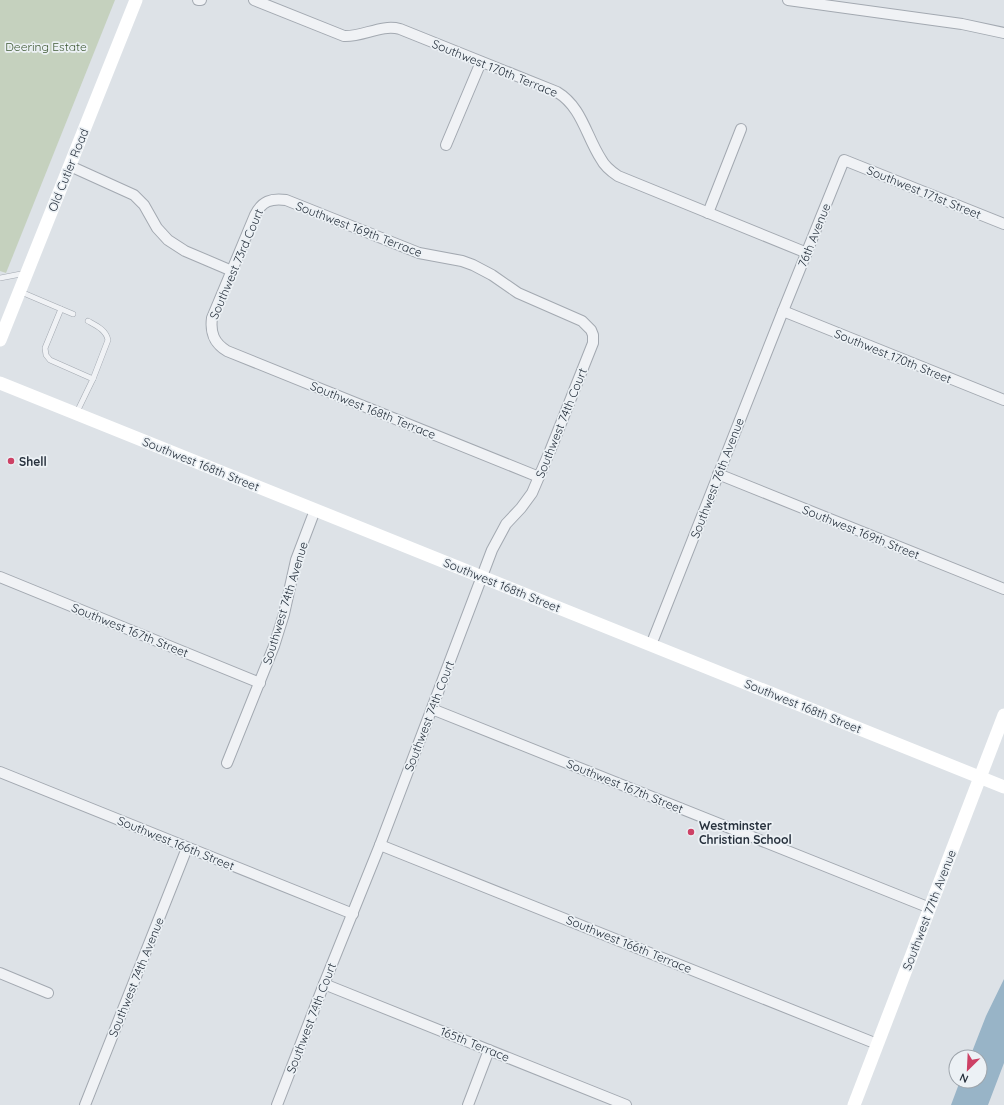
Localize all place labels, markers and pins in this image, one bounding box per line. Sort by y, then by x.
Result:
place label: Shell [19,454,47,469]
marker: Shell [6,456,16,466]
place label: Westminster Christian School [699,818,792,847]
marker: Westminster Christian School [686,827,696,837]

